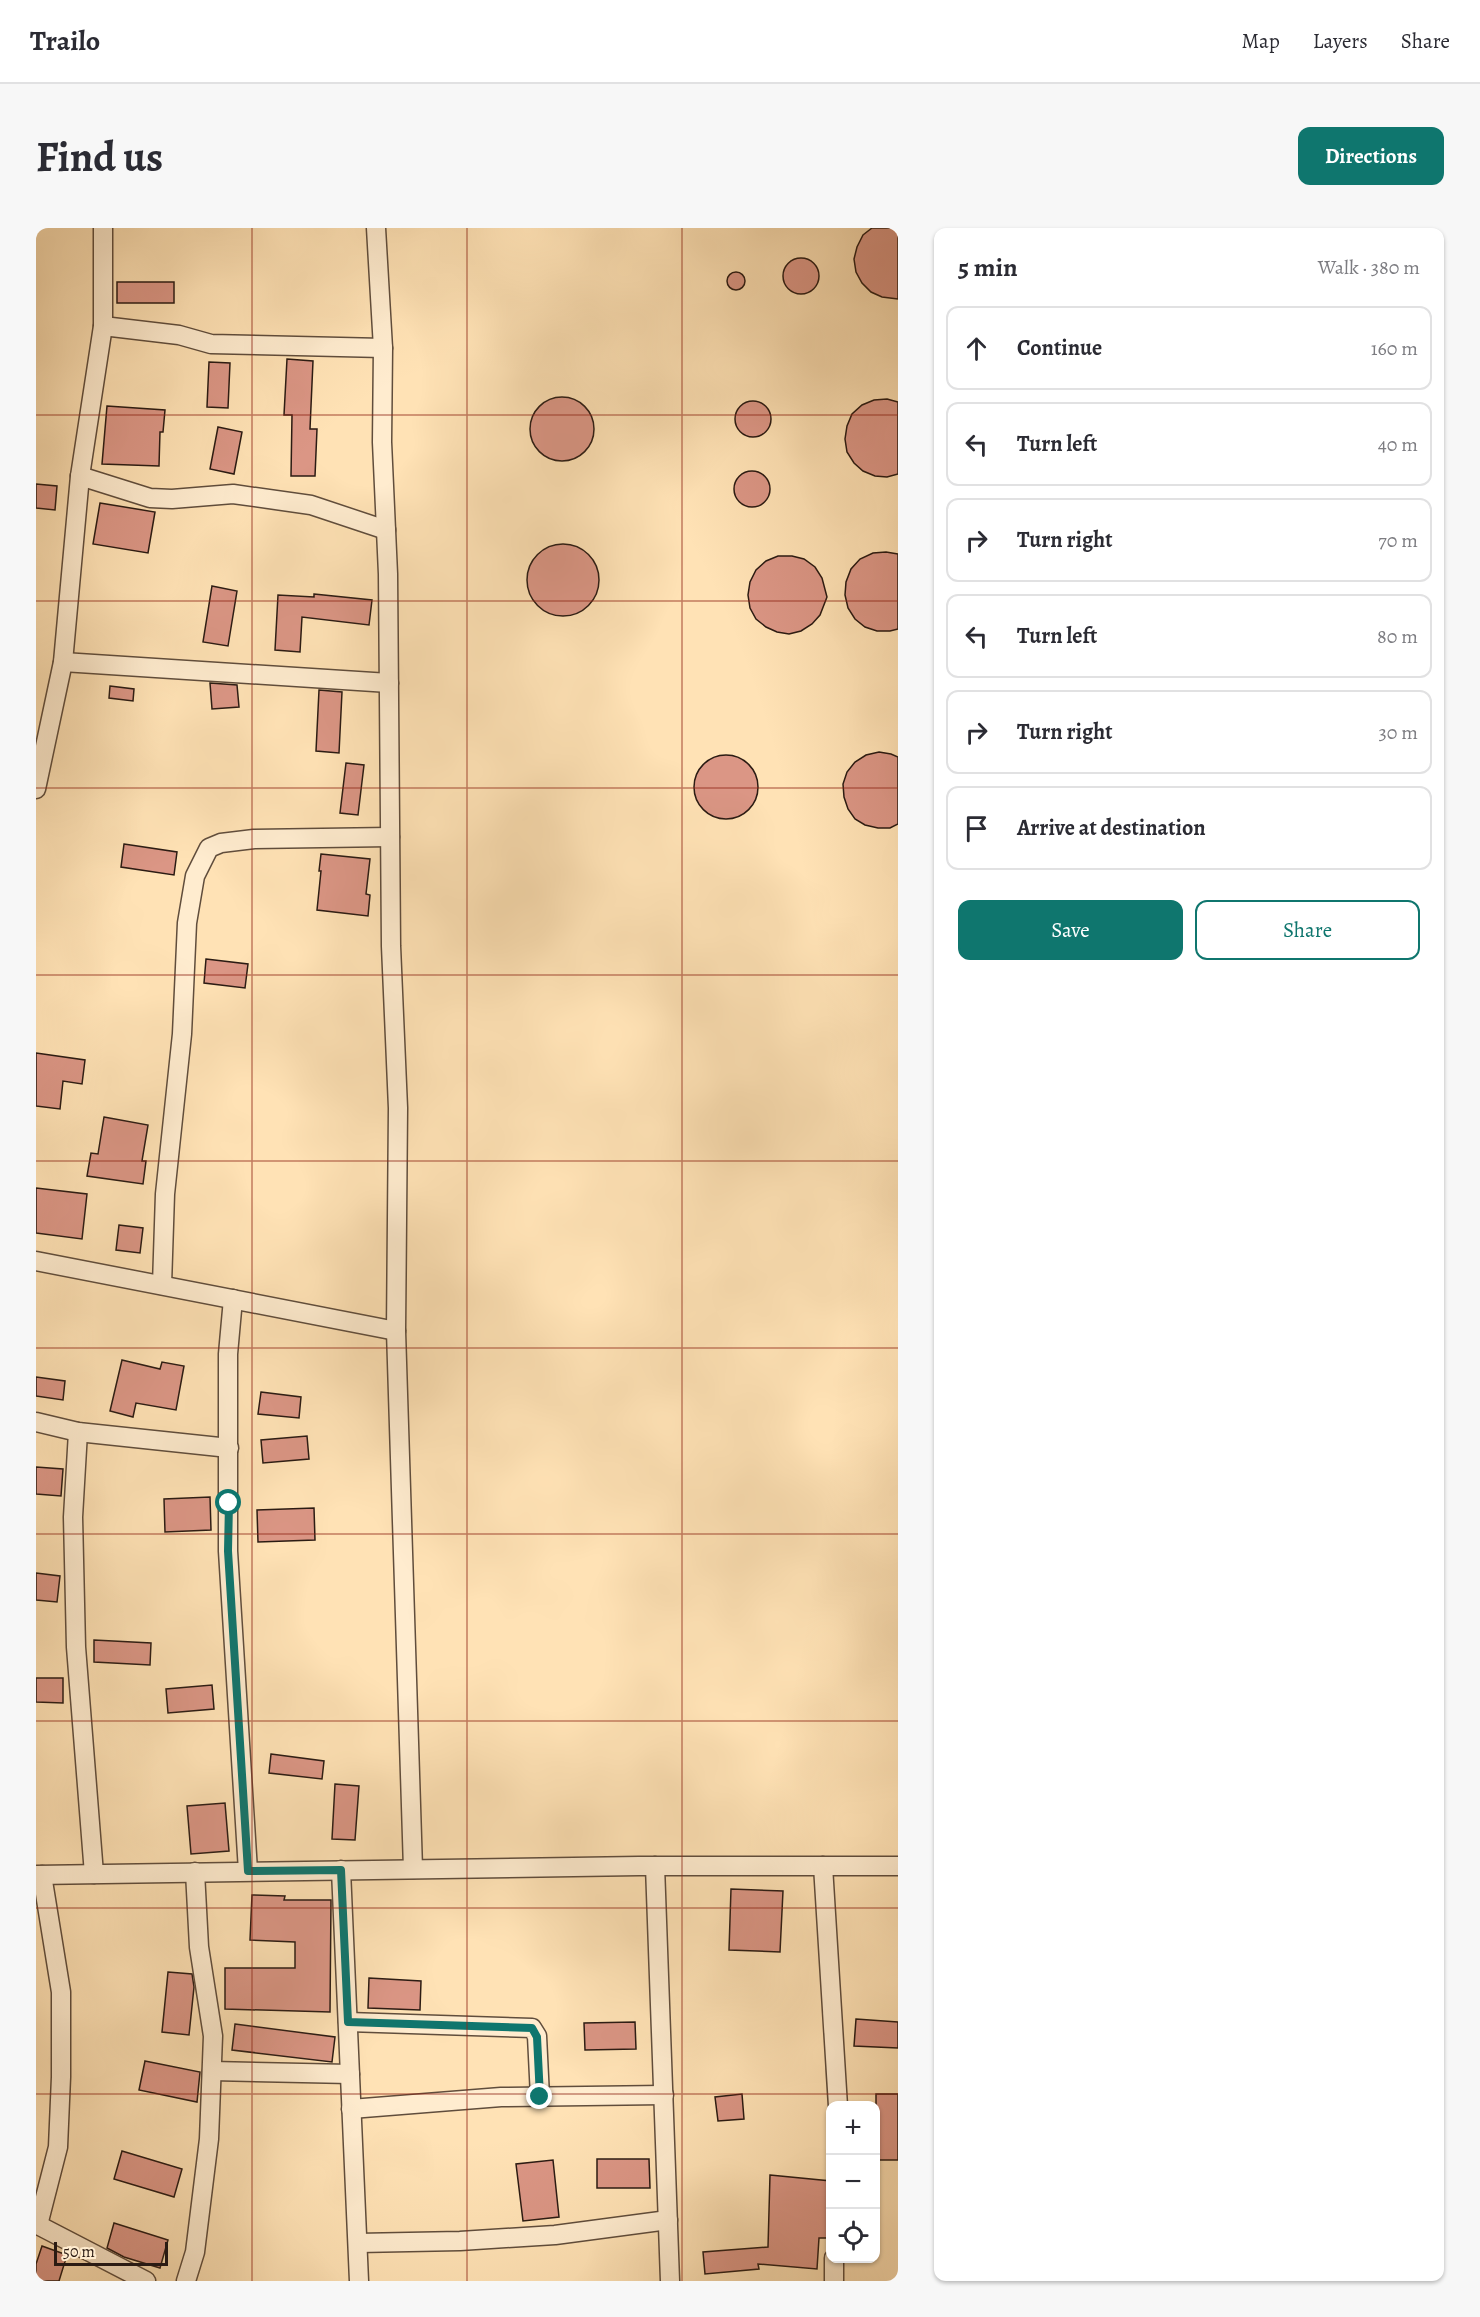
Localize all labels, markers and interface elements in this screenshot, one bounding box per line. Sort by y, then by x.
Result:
text: Trailo [30,22,100,60]
text: Map [1241,27,1280,55]
text: Layers [1313,27,1368,55]
text: Share [1401,27,1450,55]
button: Directions [1298,127,1444,185]
text: Find us [36,128,163,185]
text: 5 min [958,250,1018,285]
text: Walk · 380 m [1318,254,1420,281]
icon: ahead [960,332,993,365]
text: Continue [1017,333,1102,363]
text: 160 m [1371,335,1418,362]
icon: left [960,428,993,461]
text: Turn left [1017,429,1097,459]
text: 40 m [1378,431,1418,458]
icon: right [960,524,993,557]
text: Turn right [1017,525,1113,555]
text: 70 m [1378,527,1418,554]
icon: left [960,620,993,653]
text: Turn left [1017,621,1097,651]
text: 80 m [1377,623,1418,650]
icon: right [960,716,993,749]
text: Turn right [1017,717,1113,747]
text: 30 m [1378,719,1418,746]
icon: arrive [960,812,993,845]
text: Arrive at destination [1017,813,1206,843]
button: Save [958,900,1183,960]
button: Share [1195,900,1420,960]
route start [215,1489,241,1515]
route end [526,2083,552,2109]
map controls [826,2101,880,2263]
button: + [826,2101,880,2155]
button: − [826,2155,880,2209]
button: locate [826,2209,880,2263]
scale bar [54,2239,168,2266]
text: 50 m [63,2241,95,2263]

